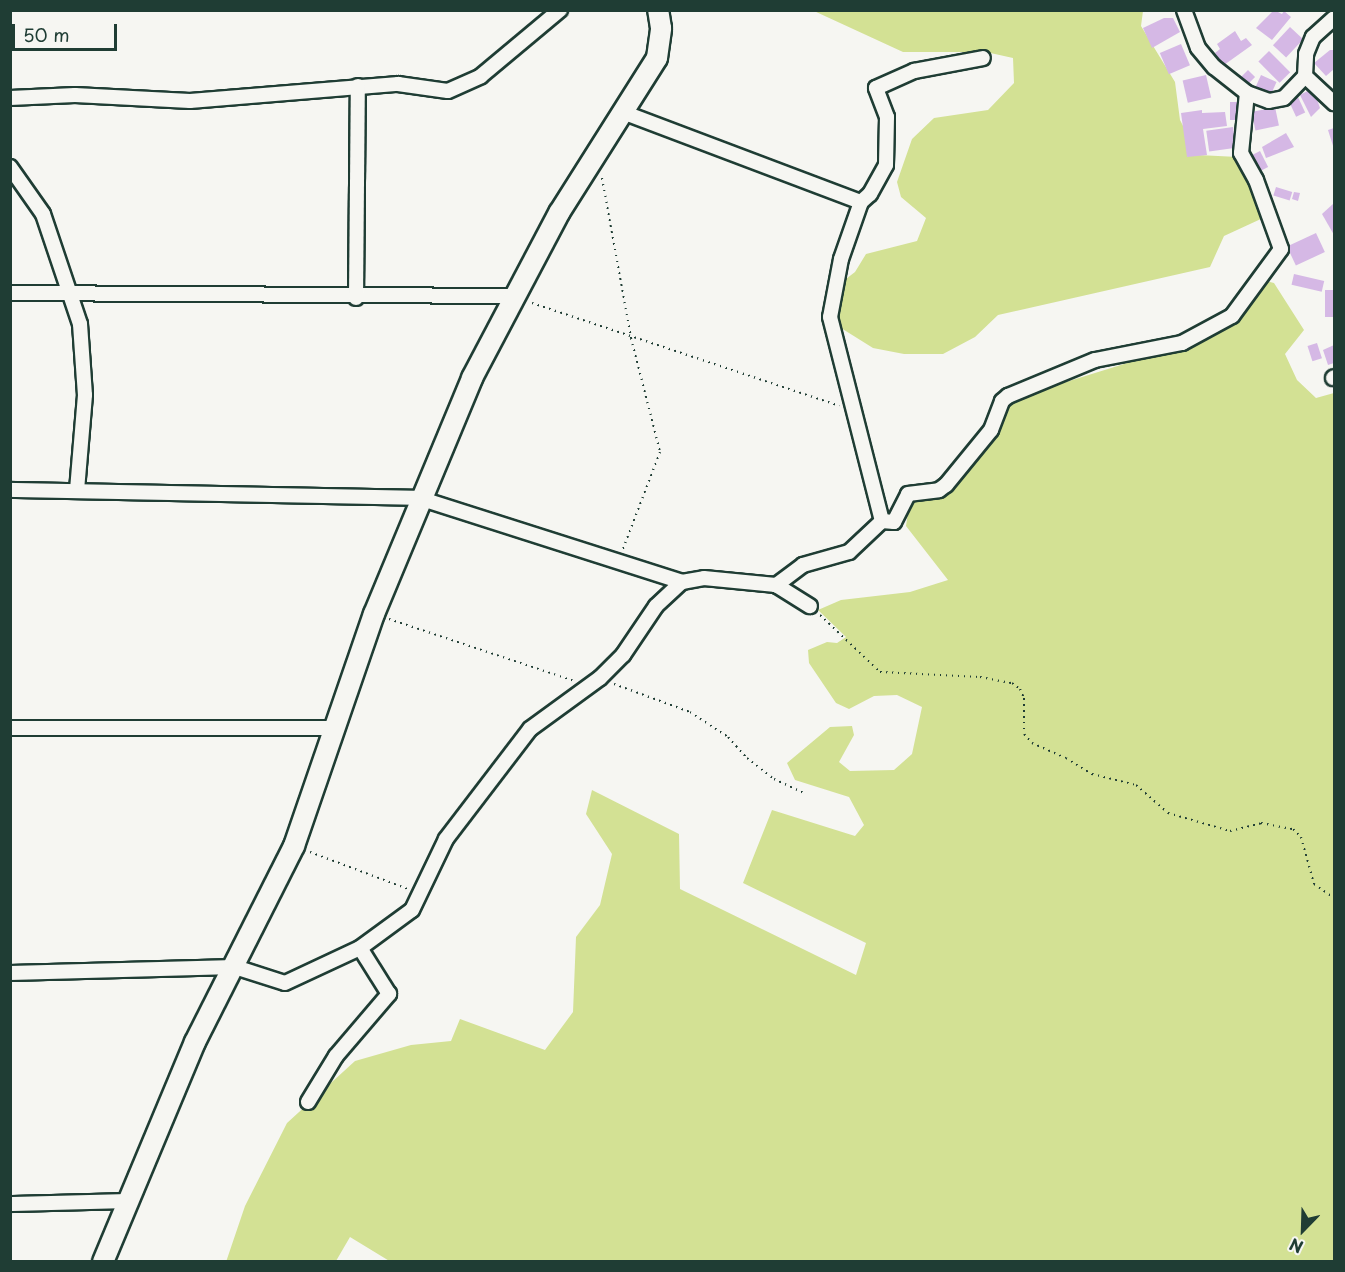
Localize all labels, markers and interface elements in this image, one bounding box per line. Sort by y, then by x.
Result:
scale bar [15,12,120,50]
text: 50 m [23,21,70,48]
north arrow [1273,1200,1333,1260]
text: N [1285,1233,1306,1260]

